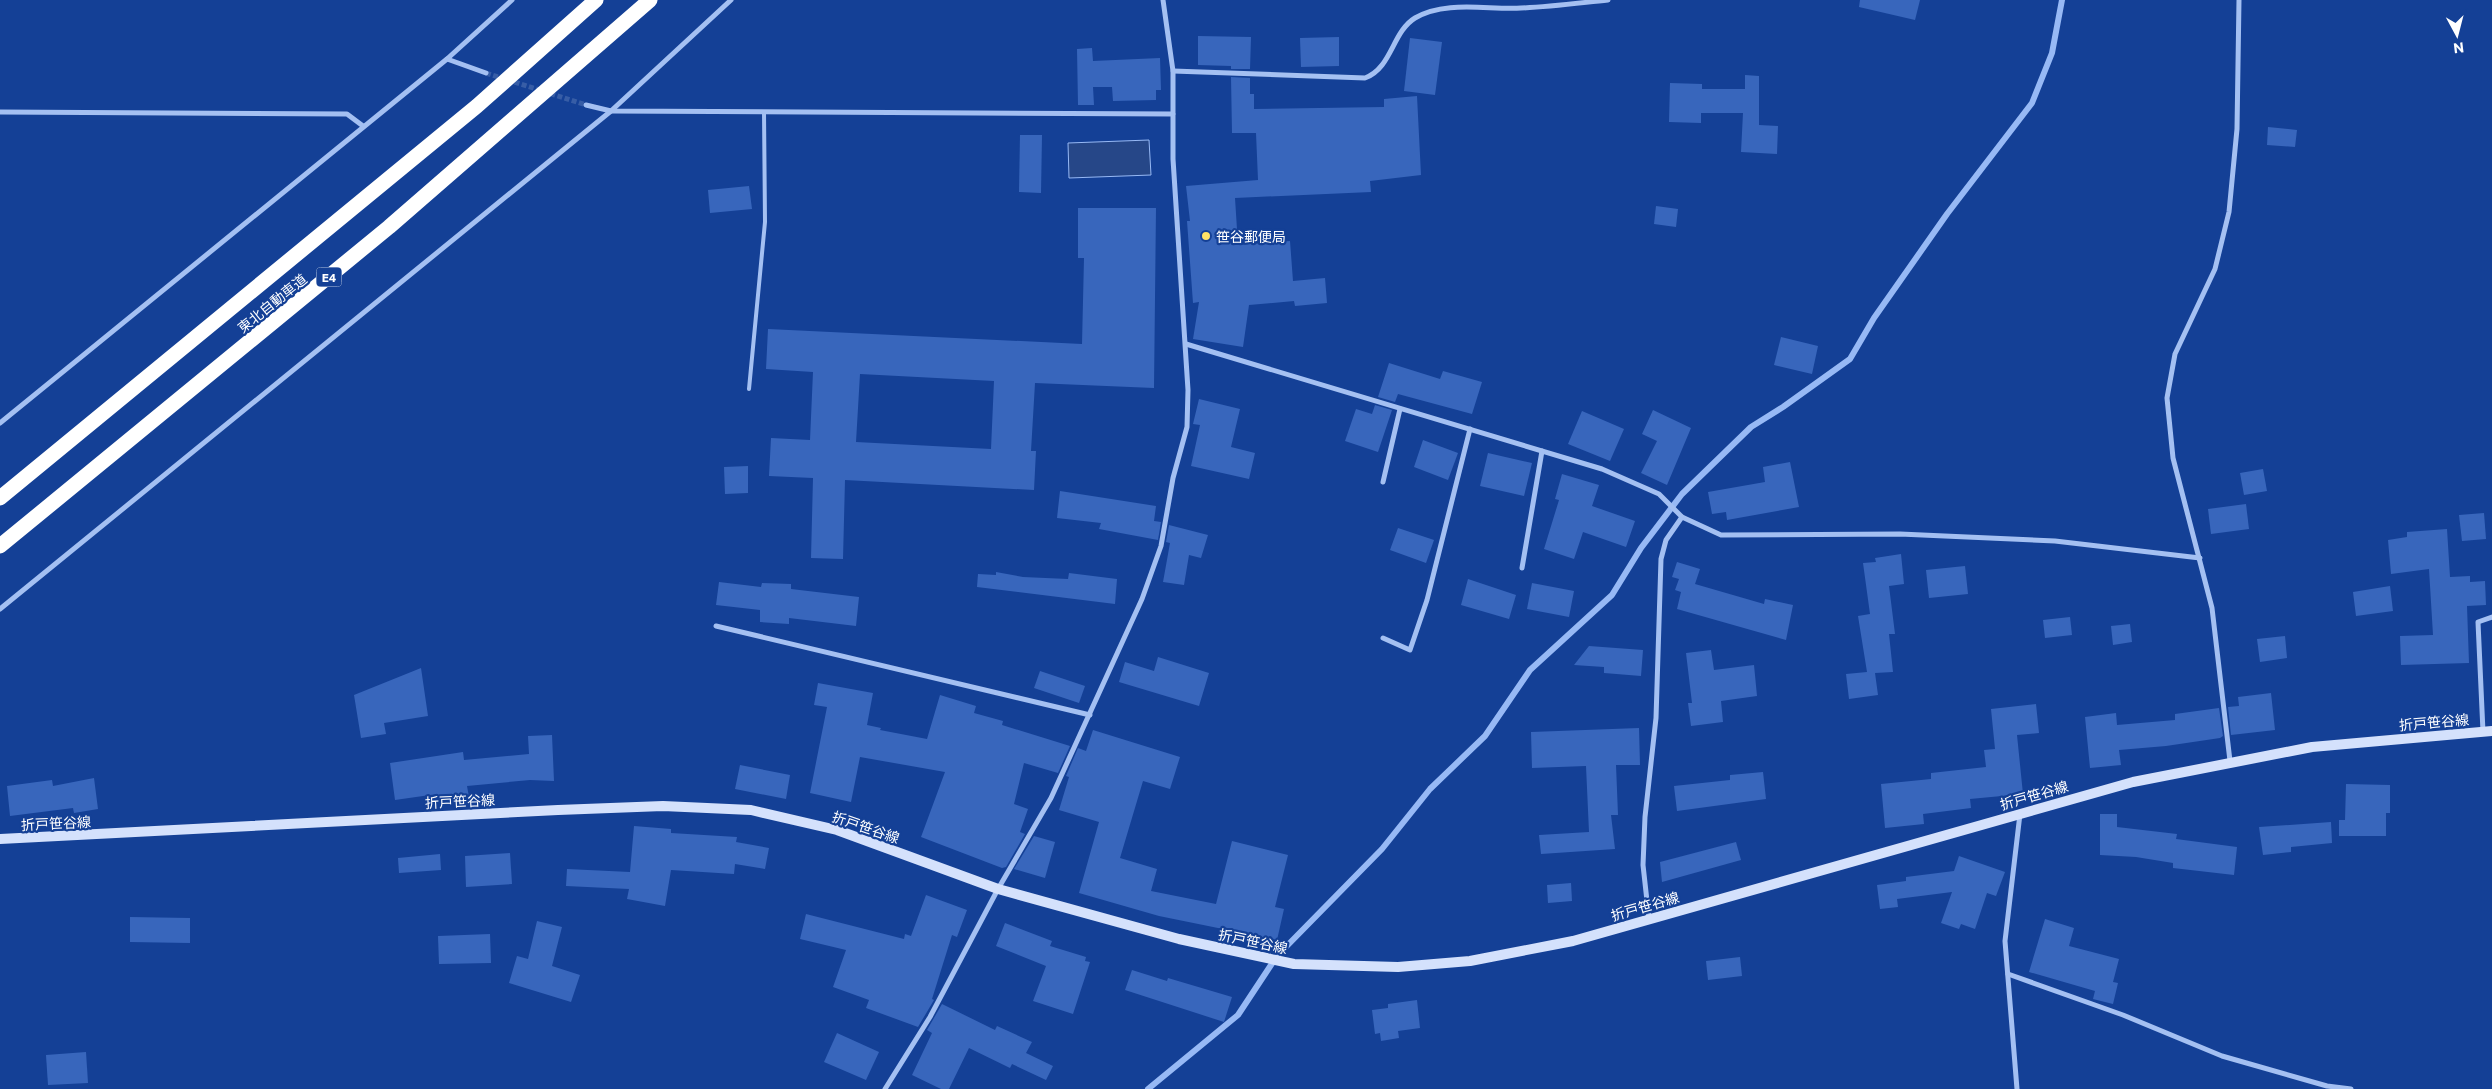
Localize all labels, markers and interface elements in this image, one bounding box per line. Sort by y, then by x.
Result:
north arrow [2432,10,2482,60]
text: N [2452,39,2465,57]
place label: 笹谷郵便局 [1216,228,1286,245]
marker: 笹谷郵便局 [1200,230,1212,242]
road number: E4 [316,268,342,286]
street label: 東北自動車道 [234,270,310,336]
street label: 折戸笹谷線 [2398,710,2470,734]
street label: 折戸笹谷線 [1998,777,2070,813]
street label: 折戸笹谷線 [425,791,495,811]
street label: 折戸笹谷線 [830,808,902,846]
street label: 折戸笹谷線 [21,813,91,833]
street label: 折戸笹谷線 [1609,888,1681,924]
street label: 折戸笹谷線 [1217,925,1289,957]

